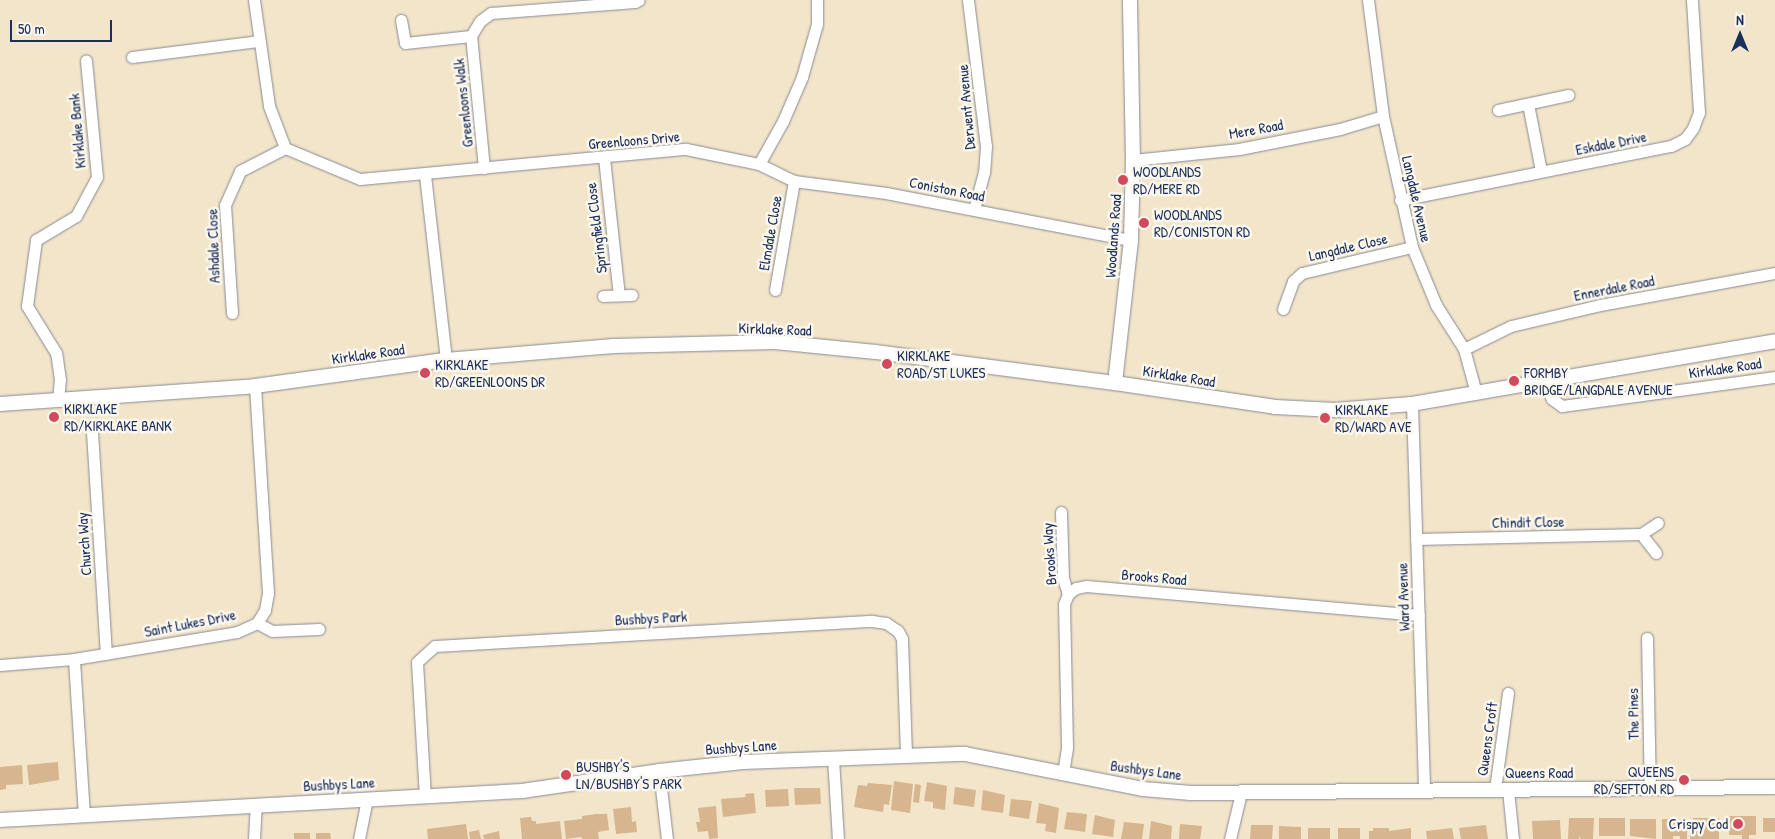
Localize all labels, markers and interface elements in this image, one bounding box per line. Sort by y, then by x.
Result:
scale bar [12,10,115,42]
north arrow [1715,10,1765,60]
text: N [1736,10,1744,29]
text: 50 m [18,18,45,39]
street label: Greenloons Walk [449,58,477,148]
street label: Derwent Avenue [953,64,979,150]
street label: Kirklake Bank [65,93,89,169]
street label: Mere Road [1228,115,1284,143]
street label: Greenloons Drive [587,127,681,153]
street label: Eskdale Drive [1574,127,1648,159]
street label: Langdale Avenue [1398,154,1436,244]
place label: WOODLANDS RD/MERE RD [1133,162,1201,197]
street label: Coniston Road [908,173,986,205]
marker: WOODLANDS RD/MERE RD [1117,174,1129,186]
street label: Springfield Close [582,182,610,274]
street label: Elmdale Close [755,194,785,272]
street label: Woodlands Road [1101,194,1125,278]
place label: WOODLANDS RD/CONISTON RD [1154,205,1250,240]
street label: Ashdale Close [203,208,223,284]
marker: WOODLANDS RD/CONISTON RD [1138,217,1150,229]
street label: Langdale Close [1307,229,1389,265]
street label: Ennerdale Road [1572,271,1656,305]
street label: Kirklake Road [738,319,812,339]
street label: Kirklake Road [330,340,406,368]
place label: KIRKLAKE ROAD/ST LUKES [897,346,985,381]
street label: Kirklake Road [1687,354,1763,382]
place label: KIRKLAKE RD/GREENLOONS DR [435,355,545,390]
marker: KIRKLAKE ROAD/ST LUKES [881,358,893,370]
street label: Kirklake Road [1141,361,1217,391]
place label: FORMBY BRIDGE/LANGDALE AVENUE [1524,363,1673,398]
marker: KIRKLAKE RD/GREENLOONS DR [419,367,431,379]
marker: FORMBY BRIDGE/LANGDALE AVENUE [1508,375,1520,387]
place label: KIRKLAKE RD/KIRKLAKE BANK [64,399,172,434]
place label: KIRKLAKE RD/WARD AVE [1335,400,1412,435]
marker: KIRKLAKE RD/KIRKLAKE BANK [48,411,60,423]
marker: KIRKLAKE RD/WARD AVE [1319,412,1331,424]
street label: Church Way [73,512,95,576]
street label: Chindit Close [1492,512,1564,532]
street label: Brooks Way [1038,522,1060,586]
street label: Ward Avenue [1393,563,1413,631]
street label: Brooks Road [1121,565,1187,589]
street label: Saint Lukes Drive [143,605,237,641]
street label: Bushbys Park [614,607,688,629]
street label: The Pines [1624,688,1642,740]
street label: Queens Croft [1473,701,1501,777]
street label: Bushbys Lane [705,736,777,758]
street label: Bushbys Lane [1109,756,1183,784]
place label: BUSHBY'S LN/BUSHBY'S PARK [576,757,682,792]
place label: QUEENS RD/SEFTON RD [1594,762,1674,797]
street label: Queens Road [1505,764,1573,782]
marker: BUSHBY'S LN/BUSHBY'S PARK [560,769,572,781]
street label: Bushbys Lane [303,773,375,795]
marker: QUEENS RD/SEFTON RD [1678,774,1690,786]
place label: Crispy Cod [1669,815,1728,833]
marker: Crispy Cod [1732,818,1744,830]

